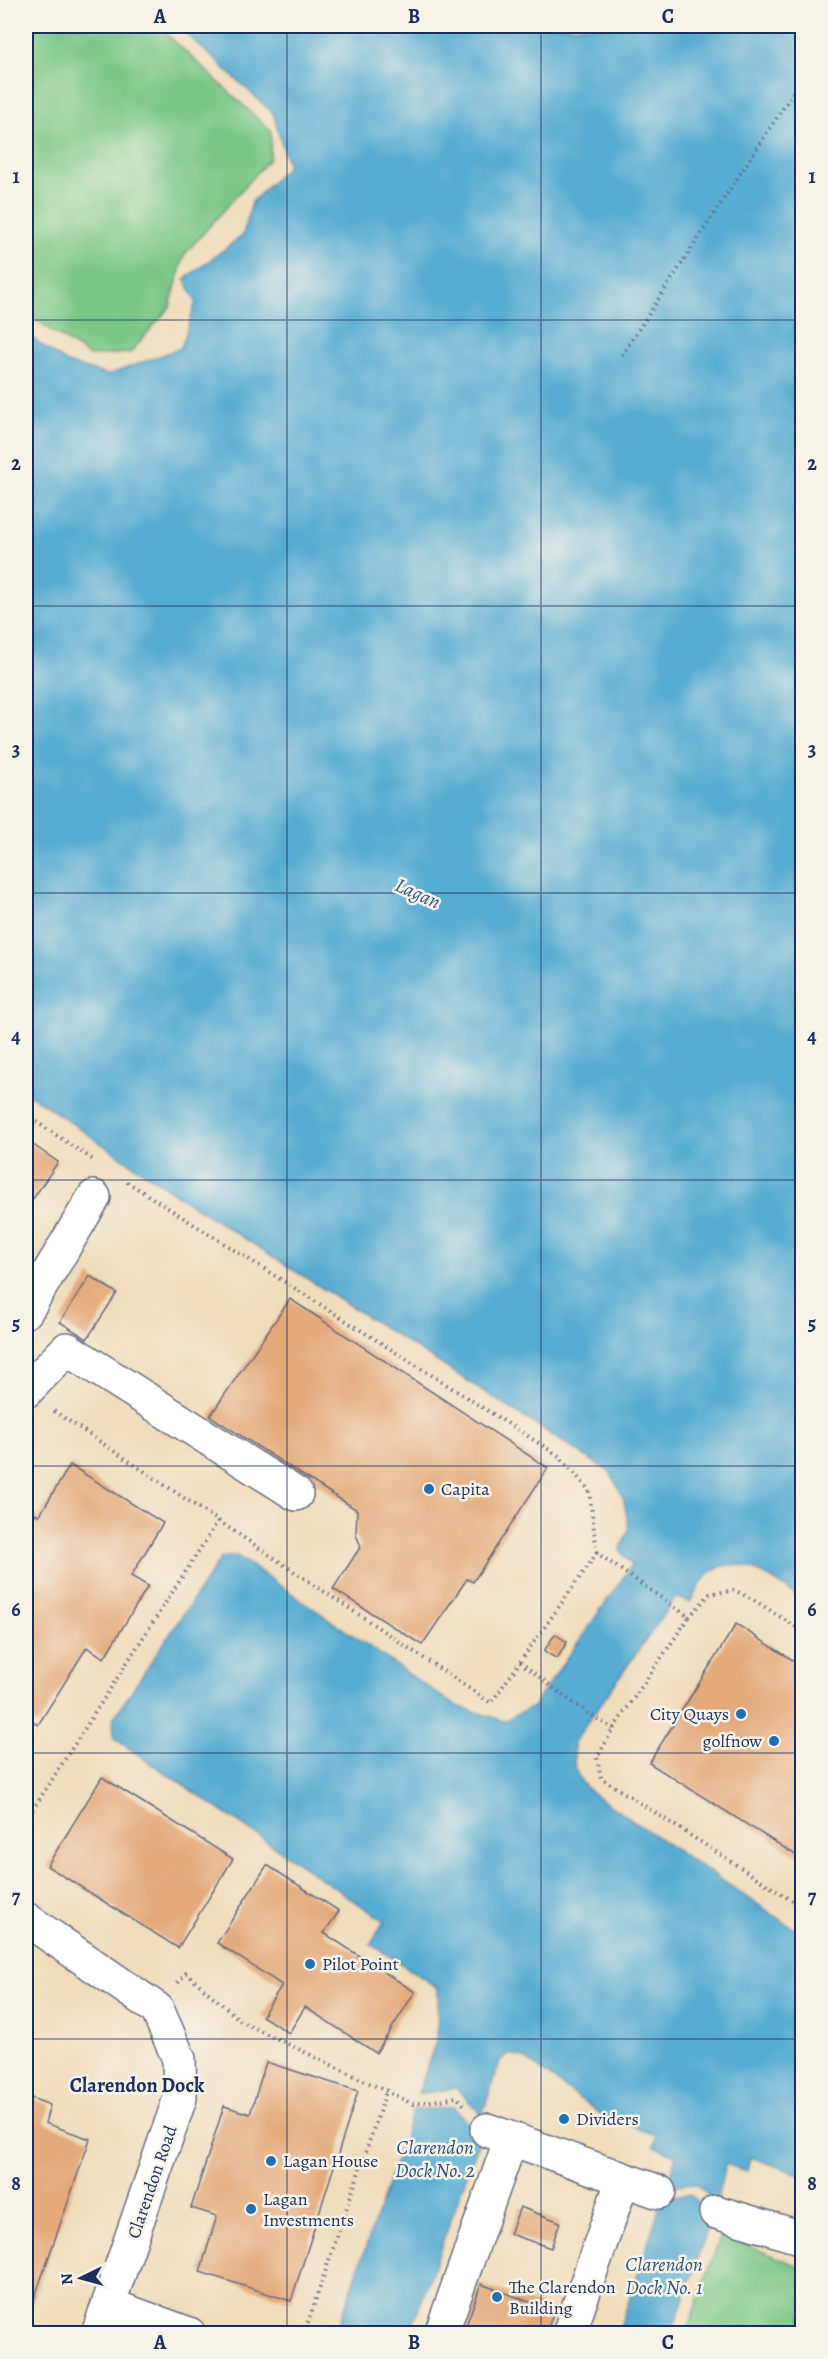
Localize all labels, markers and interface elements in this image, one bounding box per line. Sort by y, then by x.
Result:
text: A [153,3,167,30]
text: B [408,3,420,30]
text: C [662,3,674,30]
text: 1 [12,163,20,190]
text: 1 [808,163,816,190]
text: 2 [11,450,21,477]
text: 2 [807,450,817,477]
text: 3 [12,736,20,763]
text: 3 [808,736,816,763]
water label: Lagan [391,872,445,915]
text: 4 [11,1023,21,1050]
text: 4 [807,1023,817,1050]
text: 5 [12,1310,20,1337]
text: 5 [808,1310,816,1337]
place label: Capita [441,1477,490,1501]
marker: Capita [422,1482,436,1496]
text: 6 [11,1596,21,1623]
text: 6 [807,1596,817,1623]
place label: City Quays [650,1702,729,1726]
marker: City Quays [734,1707,748,1721]
place label: golfnow [702,1729,762,1753]
marker: golfnow [767,1734,781,1748]
text: 7 [12,1883,21,1910]
text: 7 [808,1883,817,1910]
place label: Pilot Point [322,1952,399,1976]
marker: Pilot Point [303,1957,317,1971]
district label: Clarendon Dock [70,2072,205,2099]
place label: Dividers [576,2107,639,2131]
marker: Dividers [557,2112,571,2126]
street label: Clarendon Road [121,2122,183,2242]
water label: Clarendon Dock No. 2 [395,2134,475,2184]
place label: Lagan House [283,2149,378,2173]
marker: Lagan House [264,2154,278,2168]
text: 8 [11,2170,21,2197]
text: 8 [807,2170,817,2197]
place label: Lagan Investments [263,2187,354,2232]
marker: Lagan Investments [244,2202,258,2216]
north arrow [51,2248,111,2308]
water label: Clarendon Dock No. 1 [625,2251,703,2301]
text: N [56,2272,79,2286]
place label: The Clarendon Building [509,2275,616,2320]
marker: The Clarendon Building [490,2290,504,2304]
text: A [153,2329,167,2356]
text: B [408,2329,420,2356]
text: C [662,2329,674,2356]

